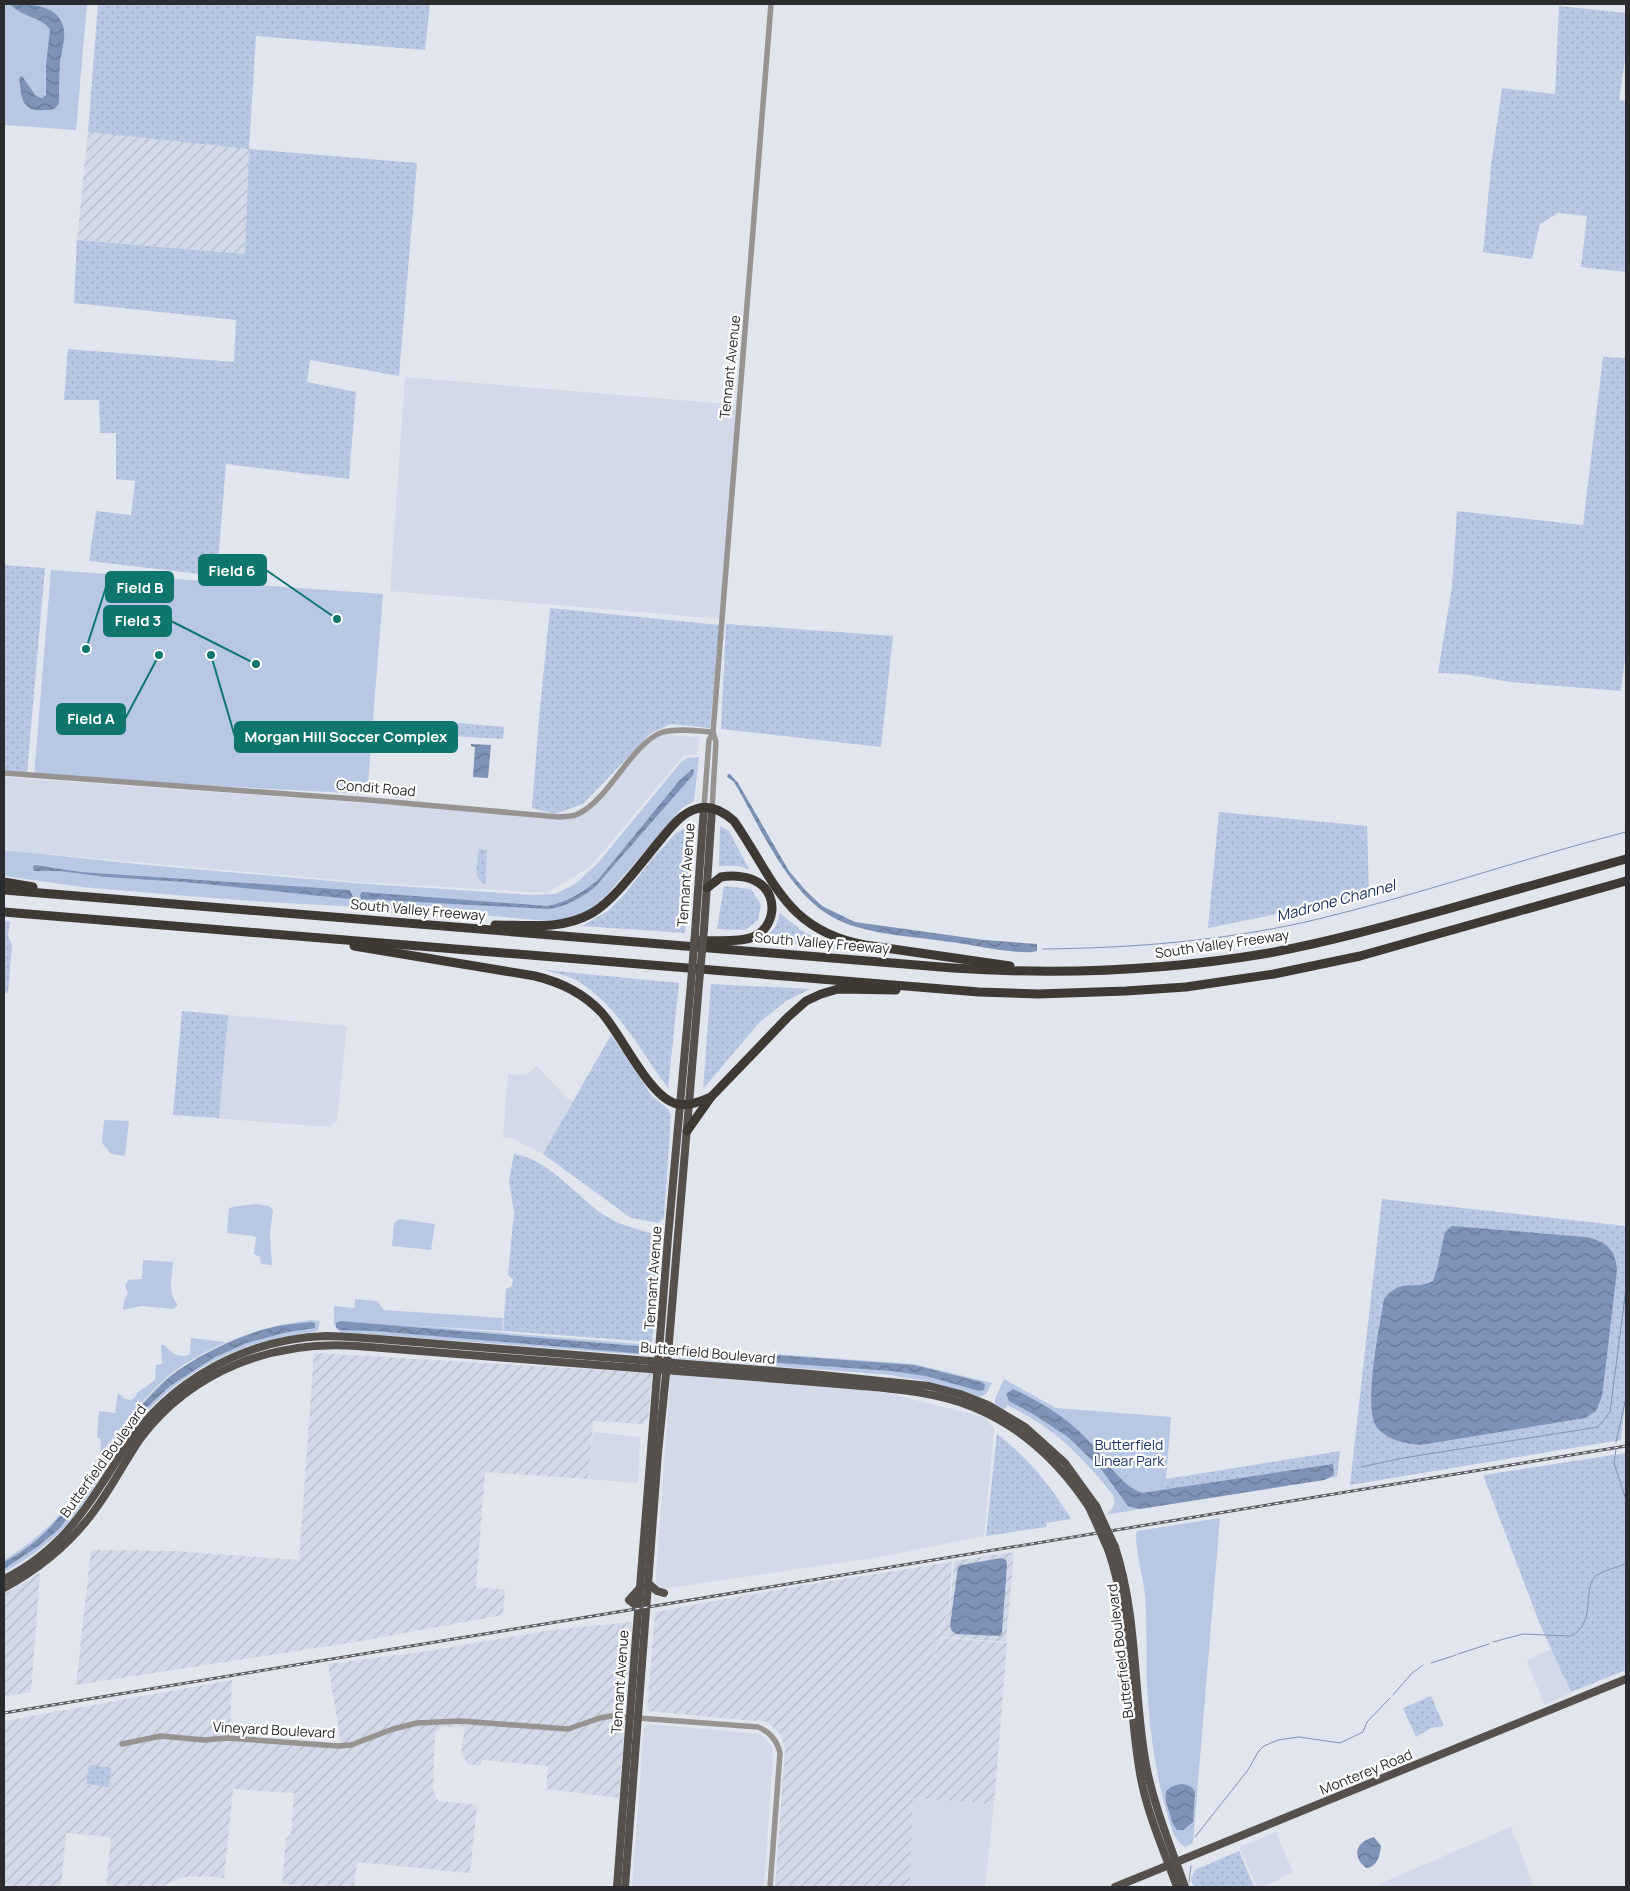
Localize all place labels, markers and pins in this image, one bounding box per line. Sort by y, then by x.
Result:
callout: Field 6 [199,555,266,585]
callout: Field B [106,572,173,602]
callout: Field 3 [104,606,171,636]
callout: Field A [57,704,125,734]
callout: Morgan Hill Soccer Complex [235,722,457,752]

